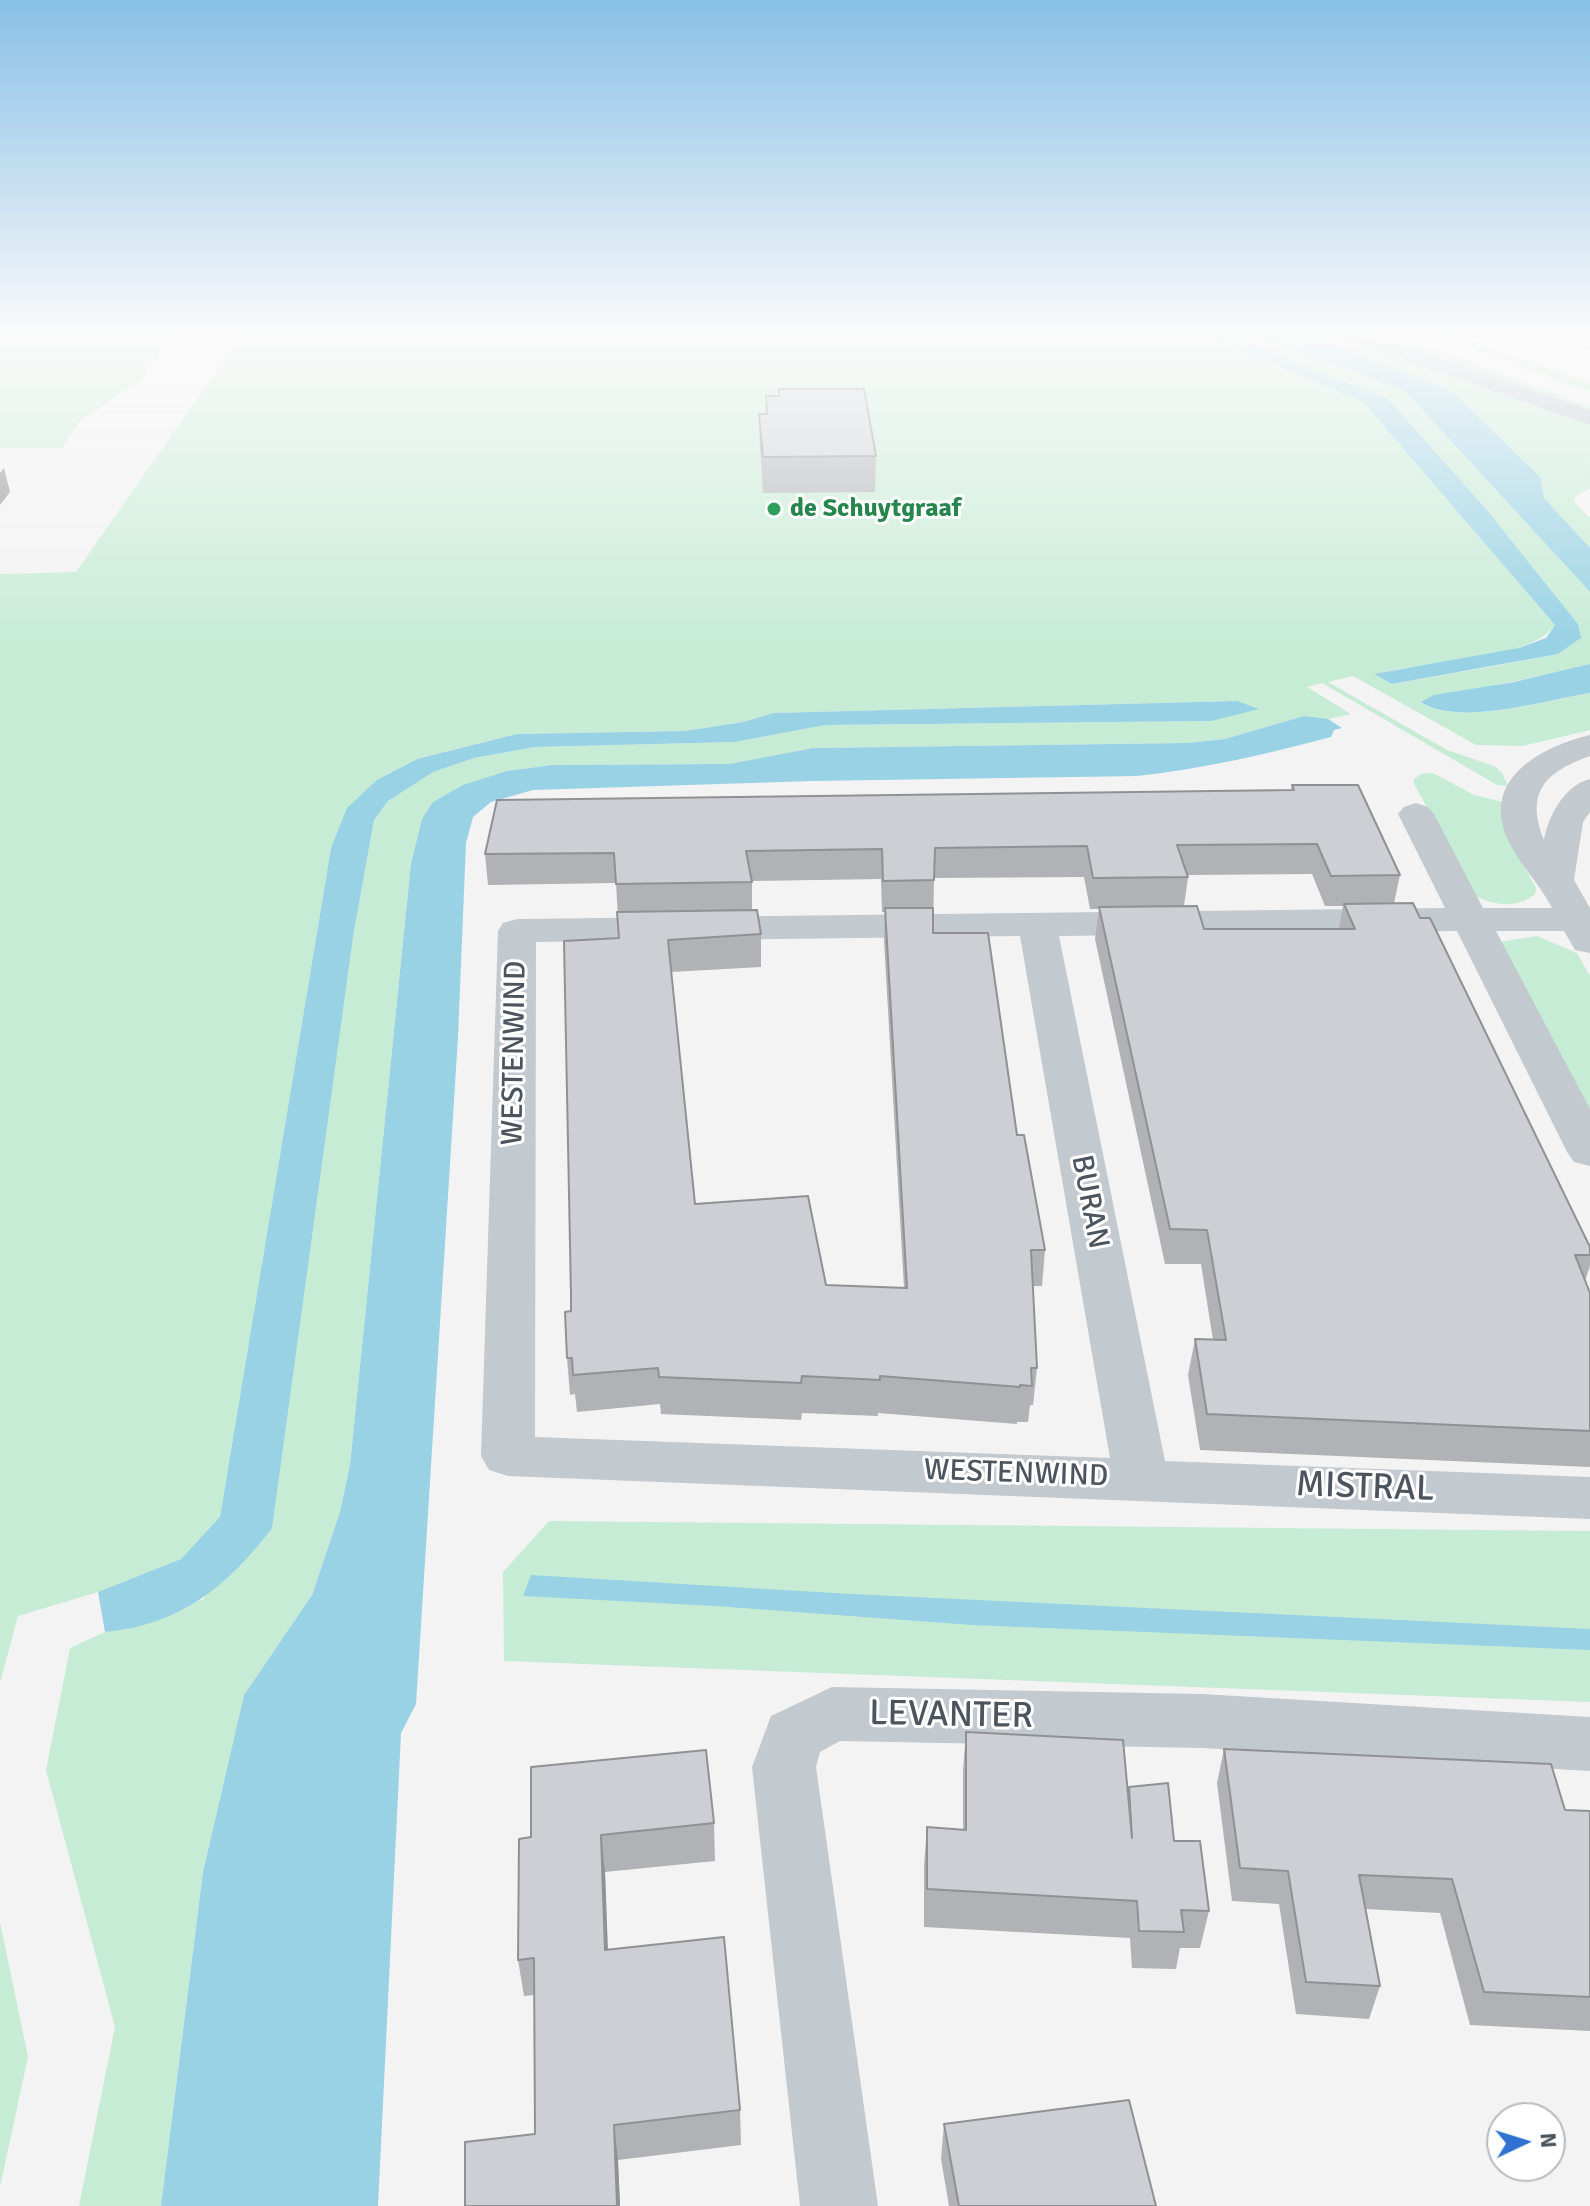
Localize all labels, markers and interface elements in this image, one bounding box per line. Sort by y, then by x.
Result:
place label: de Schuytgraaf [790,493,961,525]
marker: de Schuytgraaf [765,500,783,518]
street label: WESTENWIND [495,960,535,1146]
street label: BURAN [1062,1152,1116,1252]
street label: WESTENWIND [923,1453,1109,1495]
street label: MISTRAL [1295,1464,1435,1512]
street label: LEVANTER [869,1693,1033,1739]
north arrow [1486,2102,1566,2182]
text: N [1534,2132,1562,2149]

